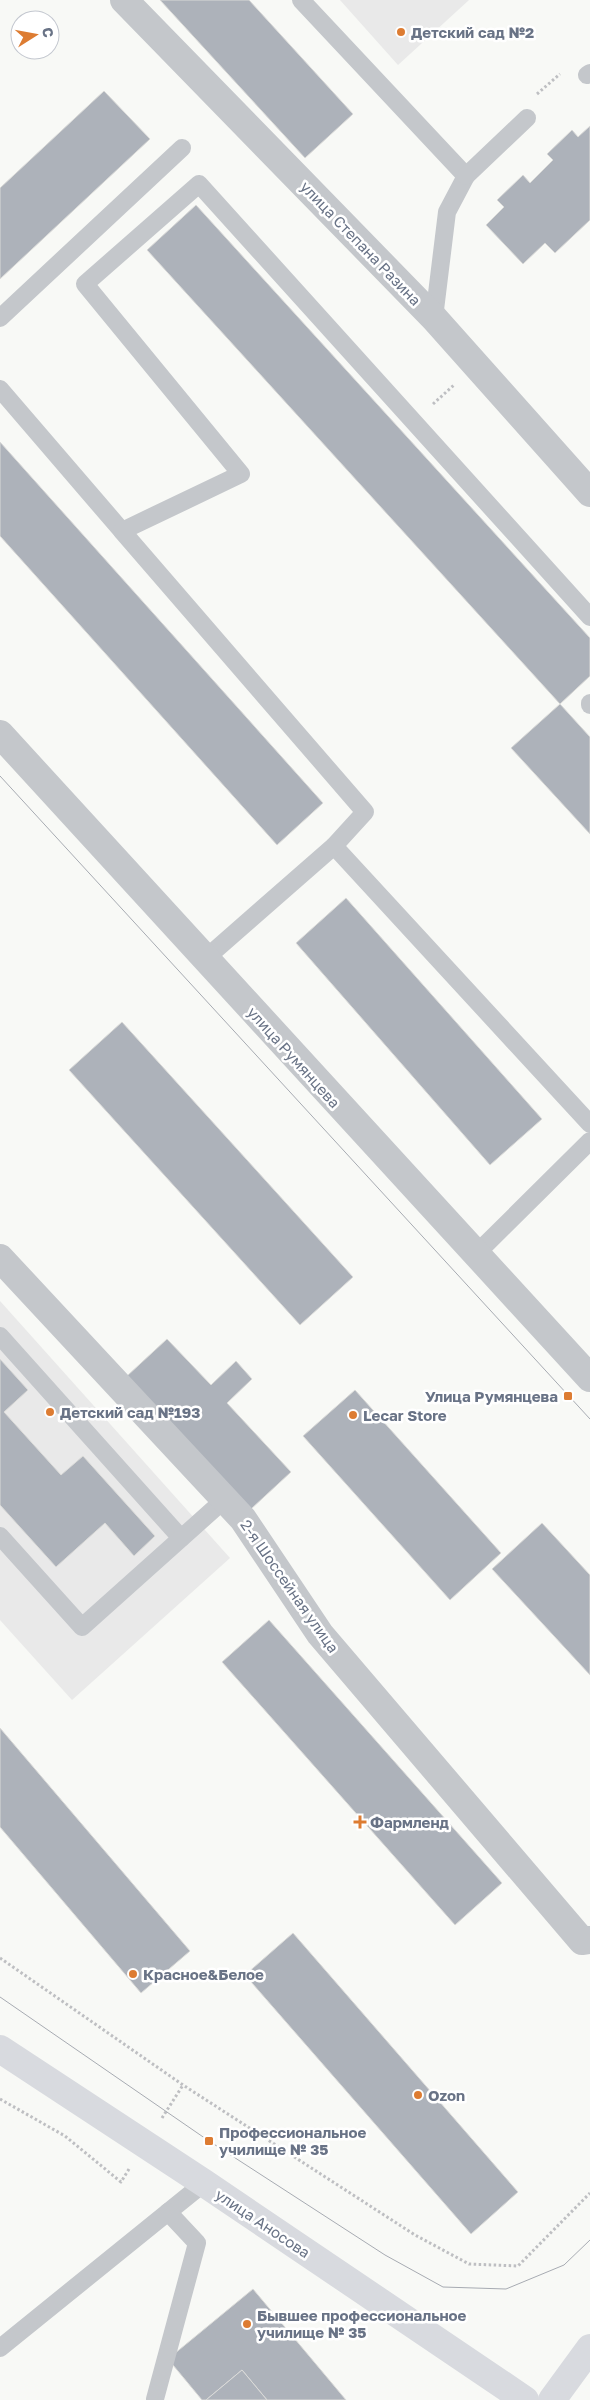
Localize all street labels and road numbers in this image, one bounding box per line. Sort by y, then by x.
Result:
street label: улица Степана Разина [297,177,425,309]
street label: улица Румянцева [244,1003,344,1111]
street label: 2-я Шоссейная улица [237,1516,343,1656]
street label: улица Аносова [212,2185,314,2261]

